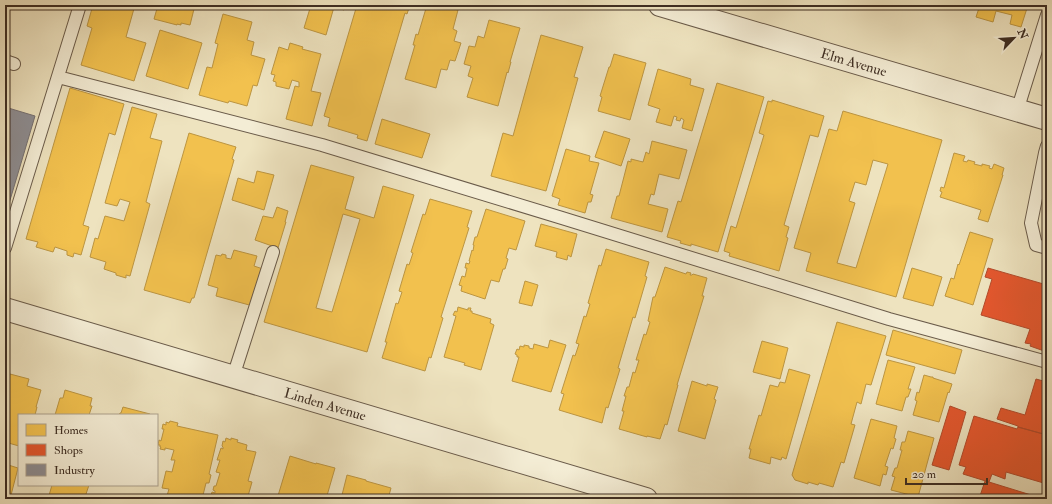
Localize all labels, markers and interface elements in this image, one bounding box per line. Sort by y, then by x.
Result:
north arrow [994,18,1034,58]
text: N [1014,26,1031,42]
street label: Elm Avenue [819,44,889,80]
street label: Linden Avenue [282,384,368,424]
legend [18,414,158,486]
text: Homes [54,423,88,438]
text: Shops [54,443,83,458]
scale bar [906,460,987,486]
text: Industry [54,463,96,478]
text: 20 m [912,467,937,482]

